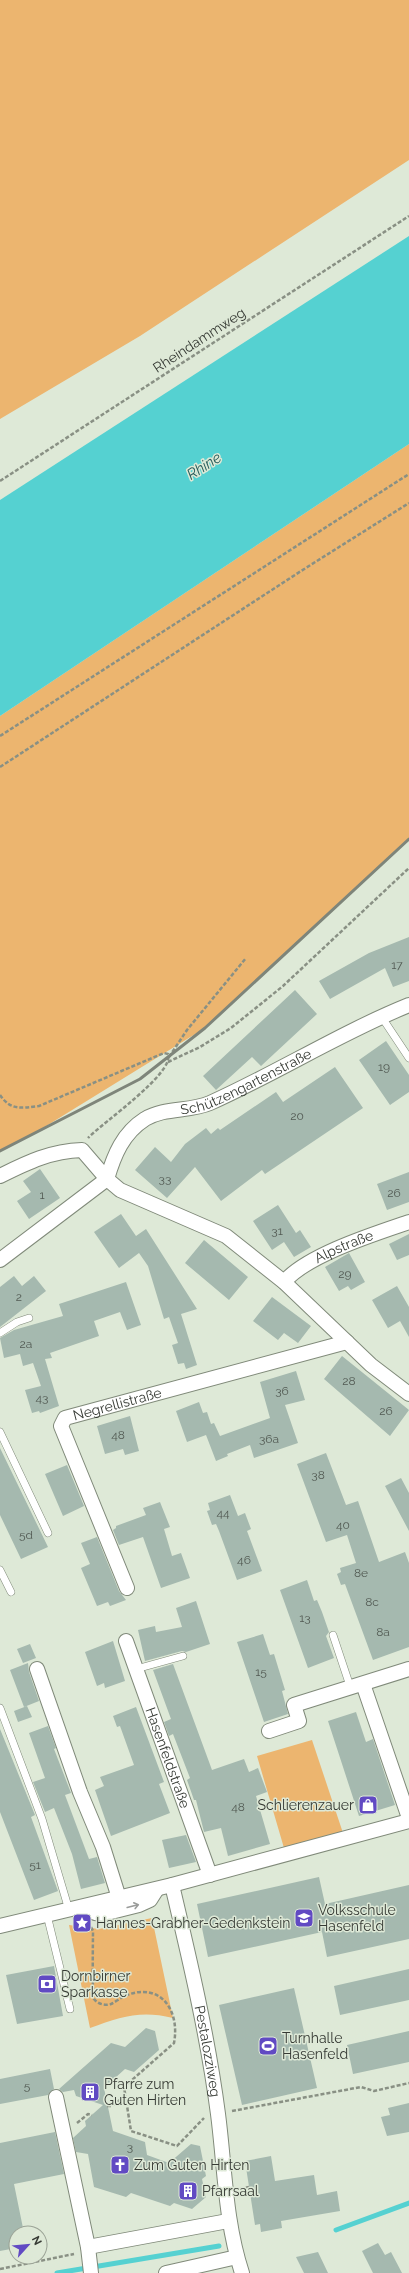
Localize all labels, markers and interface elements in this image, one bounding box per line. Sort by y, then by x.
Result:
street label: Rheindammweg [150,304,248,376]
water label: Rhine [183,448,225,484]
house number: 17 [391,958,403,972]
street label: Schützengartenstraße [179,1045,314,1117]
house number: 19 [378,1060,390,1074]
house number: 20 [290,1109,304,1123]
house number: 33 [159,1172,171,1186]
house number: 26 [387,1186,401,1200]
house number: 1 [39,1188,45,1202]
house number: 31 [271,1224,283,1238]
street label: Alpstraße [312,1227,375,1266]
house number: 29 [338,1267,352,1281]
house number: 2 [16,1290,22,1304]
house number: 2a [20,1337,32,1351]
house number: 28 [342,1374,356,1388]
street label: Negrellistraße [71,1384,163,1423]
house number: 36 [275,1384,289,1398]
house number: 43 [36,1391,48,1405]
house number: 26 [379,1404,393,1418]
house number: 48 [111,1428,125,1442]
house number: 36a [259,1432,279,1446]
house number: 38 [311,1468,325,1482]
house number: 44 [216,1506,230,1520]
house number: 40 [336,1518,350,1532]
house number: 5d [19,1528,33,1542]
house number: 46 [237,1553,251,1567]
house number: 8e [354,1566,368,1580]
house number: 8c [365,1595,379,1609]
house number: 13 [299,1611,311,1625]
house number: 8a [376,1625,390,1639]
house number: 15 [255,1665,267,1679]
street label: Hasenfeldstraße [142,1705,193,1810]
shop icon: Schlierenzauer [357,1794,379,1816]
place label: Schlierenzauer [258,1797,354,1813]
house number: 48 [231,1800,245,1814]
house number: 51 [29,1858,41,1872]
one-way arrow [126,1902,139,1910]
place label: Volksschule Hasenfeld [318,1902,396,1934]
school or university icon: Volksschule Hasenfeld [293,1907,315,1929]
place icon: Hannes-Grabher-Gedenkstein [71,1912,93,1934]
place label: Hannes-Grabher-Gedenkstein [96,1915,290,1931]
place label: Dornbirner Sparkasse [61,1968,130,2000]
bank icon: Dornbirner Sparkasse [36,1973,58,1995]
street label: Pestalozziweg [192,2004,224,2098]
place label: Turnhalle Hasenfeld [282,2030,348,2062]
sports icon: Turnhalle Hasenfeld [257,2035,279,2057]
place label: Pfarre zum Guten Hirten [104,2076,186,2108]
house number: 5 [24,2079,31,2093]
building icon: Pfarre zum Guten Hirten [79,2081,101,2103]
house number: 3 [127,2140,133,2154]
church icon: Zum Guten Hirten [109,2154,131,2176]
place label: Zum Guten Hirten [134,2157,249,2173]
building icon: Pfarrsaal [177,2180,199,2202]
place label: Pfarrsaal [202,2183,259,2199]
north arrow [8,2225,48,2265]
text: N [29,2234,44,2247]

